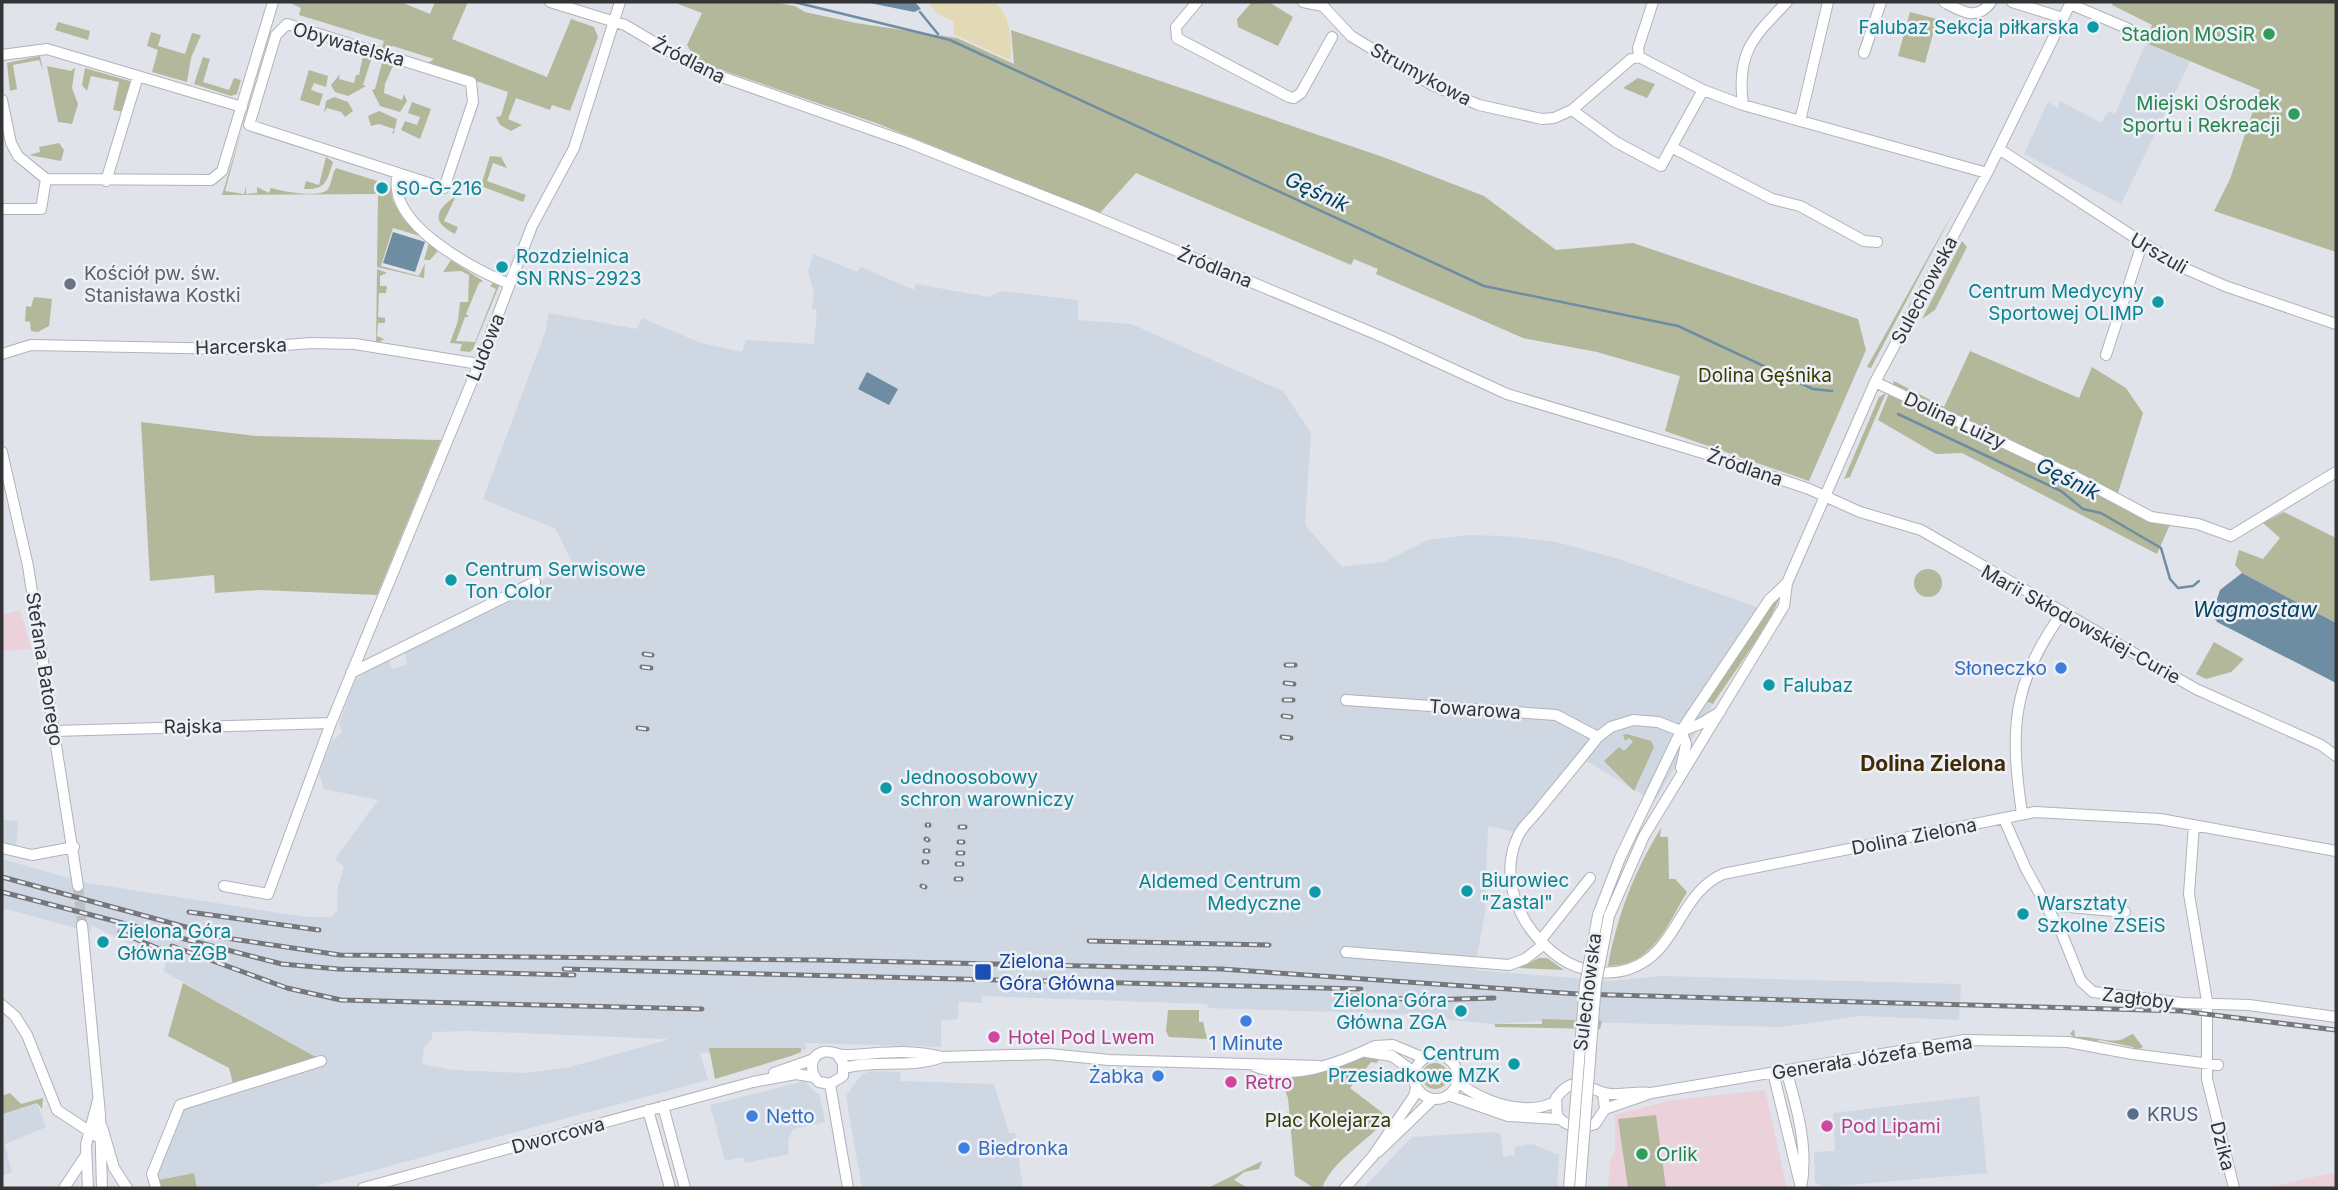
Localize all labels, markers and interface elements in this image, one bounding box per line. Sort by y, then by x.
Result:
place label: Falubaz Sekcja piłkarska [1858,16,2079,39]
street label: Obywatelska [290,18,408,71]
marker: Falubaz Sekcja piłkarska [2085,19,2101,35]
place label: Stadion MOSiR [2121,23,2255,46]
marker: Stadion MOSiR [2261,26,2277,42]
street label: Źródlana [648,31,730,89]
street label: Strumykowa [1366,38,1475,111]
place label: Miejski Ośrodek Sportu i Rekreacji [2122,92,2281,137]
marker: Miejski Ośrodek Sportu i Rekreacji [2286,106,2302,122]
water label: Gęśnik [1281,166,1354,217]
place label: S0-G-216 [396,177,482,200]
marker: S0-G-216 [374,180,390,196]
street label: Urszuli [2126,228,2191,279]
street label: Sulechowska [1886,232,1963,348]
street label: Źródlana [1174,241,1256,293]
place label: Rozdzielnica SN RNS-2923 [516,245,641,290]
marker: Rozdzielnica SN RNS-2923 [494,259,510,275]
place label: Kościół pw. św. Stanisława Kostki [84,262,241,307]
marker: Kościół pw. św. Stanisława Kostki [62,276,78,292]
place label: Centrum Medycyny Sportowej OLIMP [1968,280,2144,325]
marker: Centrum Medycyny Sportowej OLIMP [2150,294,2166,310]
street label: Ludowa [462,310,509,384]
street label: Harcerska [195,333,287,360]
park label: Dolina Gęśnika [1698,364,1832,387]
street label: Dolina Luizy [1900,387,2009,454]
street label: Źródlana [1704,443,1786,491]
water label: Gęśnik [2032,452,2105,505]
place label: Centrum Serwisowe Ton Color [465,558,646,603]
street label: Marii Skłodowskiej-Curie [1977,560,2184,689]
marker: Centrum Serwisowe Ton Color [443,572,459,588]
street label: Stefana Batorego [21,591,68,748]
water label: Wagmostaw [2193,597,2318,622]
place label: Słoneczko [1954,657,2047,680]
marker: Słoneczko [2053,660,2069,676]
place label: Falubaz [1783,674,1853,697]
marker: Falubaz [1761,677,1777,693]
street label: Towarowa [1428,695,1522,724]
street label: Rajska [164,714,222,739]
district label: Dolina Zielona [1860,751,2006,776]
place label: Jednoosobowy schron warowniczy [900,766,1074,811]
marker: Jednoosobowy schron warowniczy [878,780,894,796]
street label: Dolina Zielona [1850,813,1979,860]
place label: Biurowiec "Zastal" [1481,869,1569,914]
place label: Aldemed Centrum Medyczne [1138,870,1301,915]
marker: Biurowiec "Zastal" [1459,883,1475,899]
marker: Aldemed Centrum Medyczne [1307,884,1323,900]
place label: Warsztaty Szkolne ZSEiS [2037,892,2166,937]
marker: Warsztaty Szkolne ZSEiS [2015,906,2031,922]
place label: Zielona Góra Główna ZGB [117,920,231,965]
street label: Sulechowska [1569,932,1606,1052]
marker: Zielona Góra Główna ZGB [95,934,111,950]
place label: Zielona Góra Główna [999,950,1115,995]
marker: Zielona Góra Główna [973,962,993,982]
street label: Zagłoby [2101,983,2175,1014]
place label: Zielona Góra Główna ZGA [1333,989,1447,1034]
marker: Zielona Góra Główna ZGA [1453,1003,1469,1019]
marker: 1 Minute [1238,1013,1254,1029]
place label: Hotel Pod Lwem [1008,1026,1155,1049]
marker: Hotel Pod Lwem [986,1029,1002,1045]
street label: Generała Józefa Bema [1770,1030,1974,1085]
place label: 1 Minute [1209,1032,1283,1055]
place label: Centrum Przesiadkowe MZK [1328,1042,1500,1087]
marker: Centrum Przesiadkowe MZK [1506,1056,1522,1072]
place label: Żabka [1089,1065,1144,1088]
marker: Żabka [1150,1068,1166,1084]
place label: Retro [1245,1071,1292,1094]
marker: Retro [1223,1074,1239,1090]
place label: KRUS [2147,1103,2198,1126]
place label: Netto [766,1105,815,1128]
marker: KRUS [2125,1106,2141,1122]
marker: Netto [744,1108,760,1124]
park label: Plac Kolejarza [1265,1109,1391,1132]
street label: Dworcowa [509,1112,607,1159]
place label: Pod Lipami [1841,1115,1940,1138]
marker: Pod Lipami [1819,1118,1835,1134]
street label: Dzika [2205,1119,2240,1173]
place label: Biedronka [978,1137,1068,1160]
marker: Biedronka [956,1140,972,1156]
place label: Orlik [1656,1143,1698,1166]
marker: Orlik [1634,1146,1650,1162]

